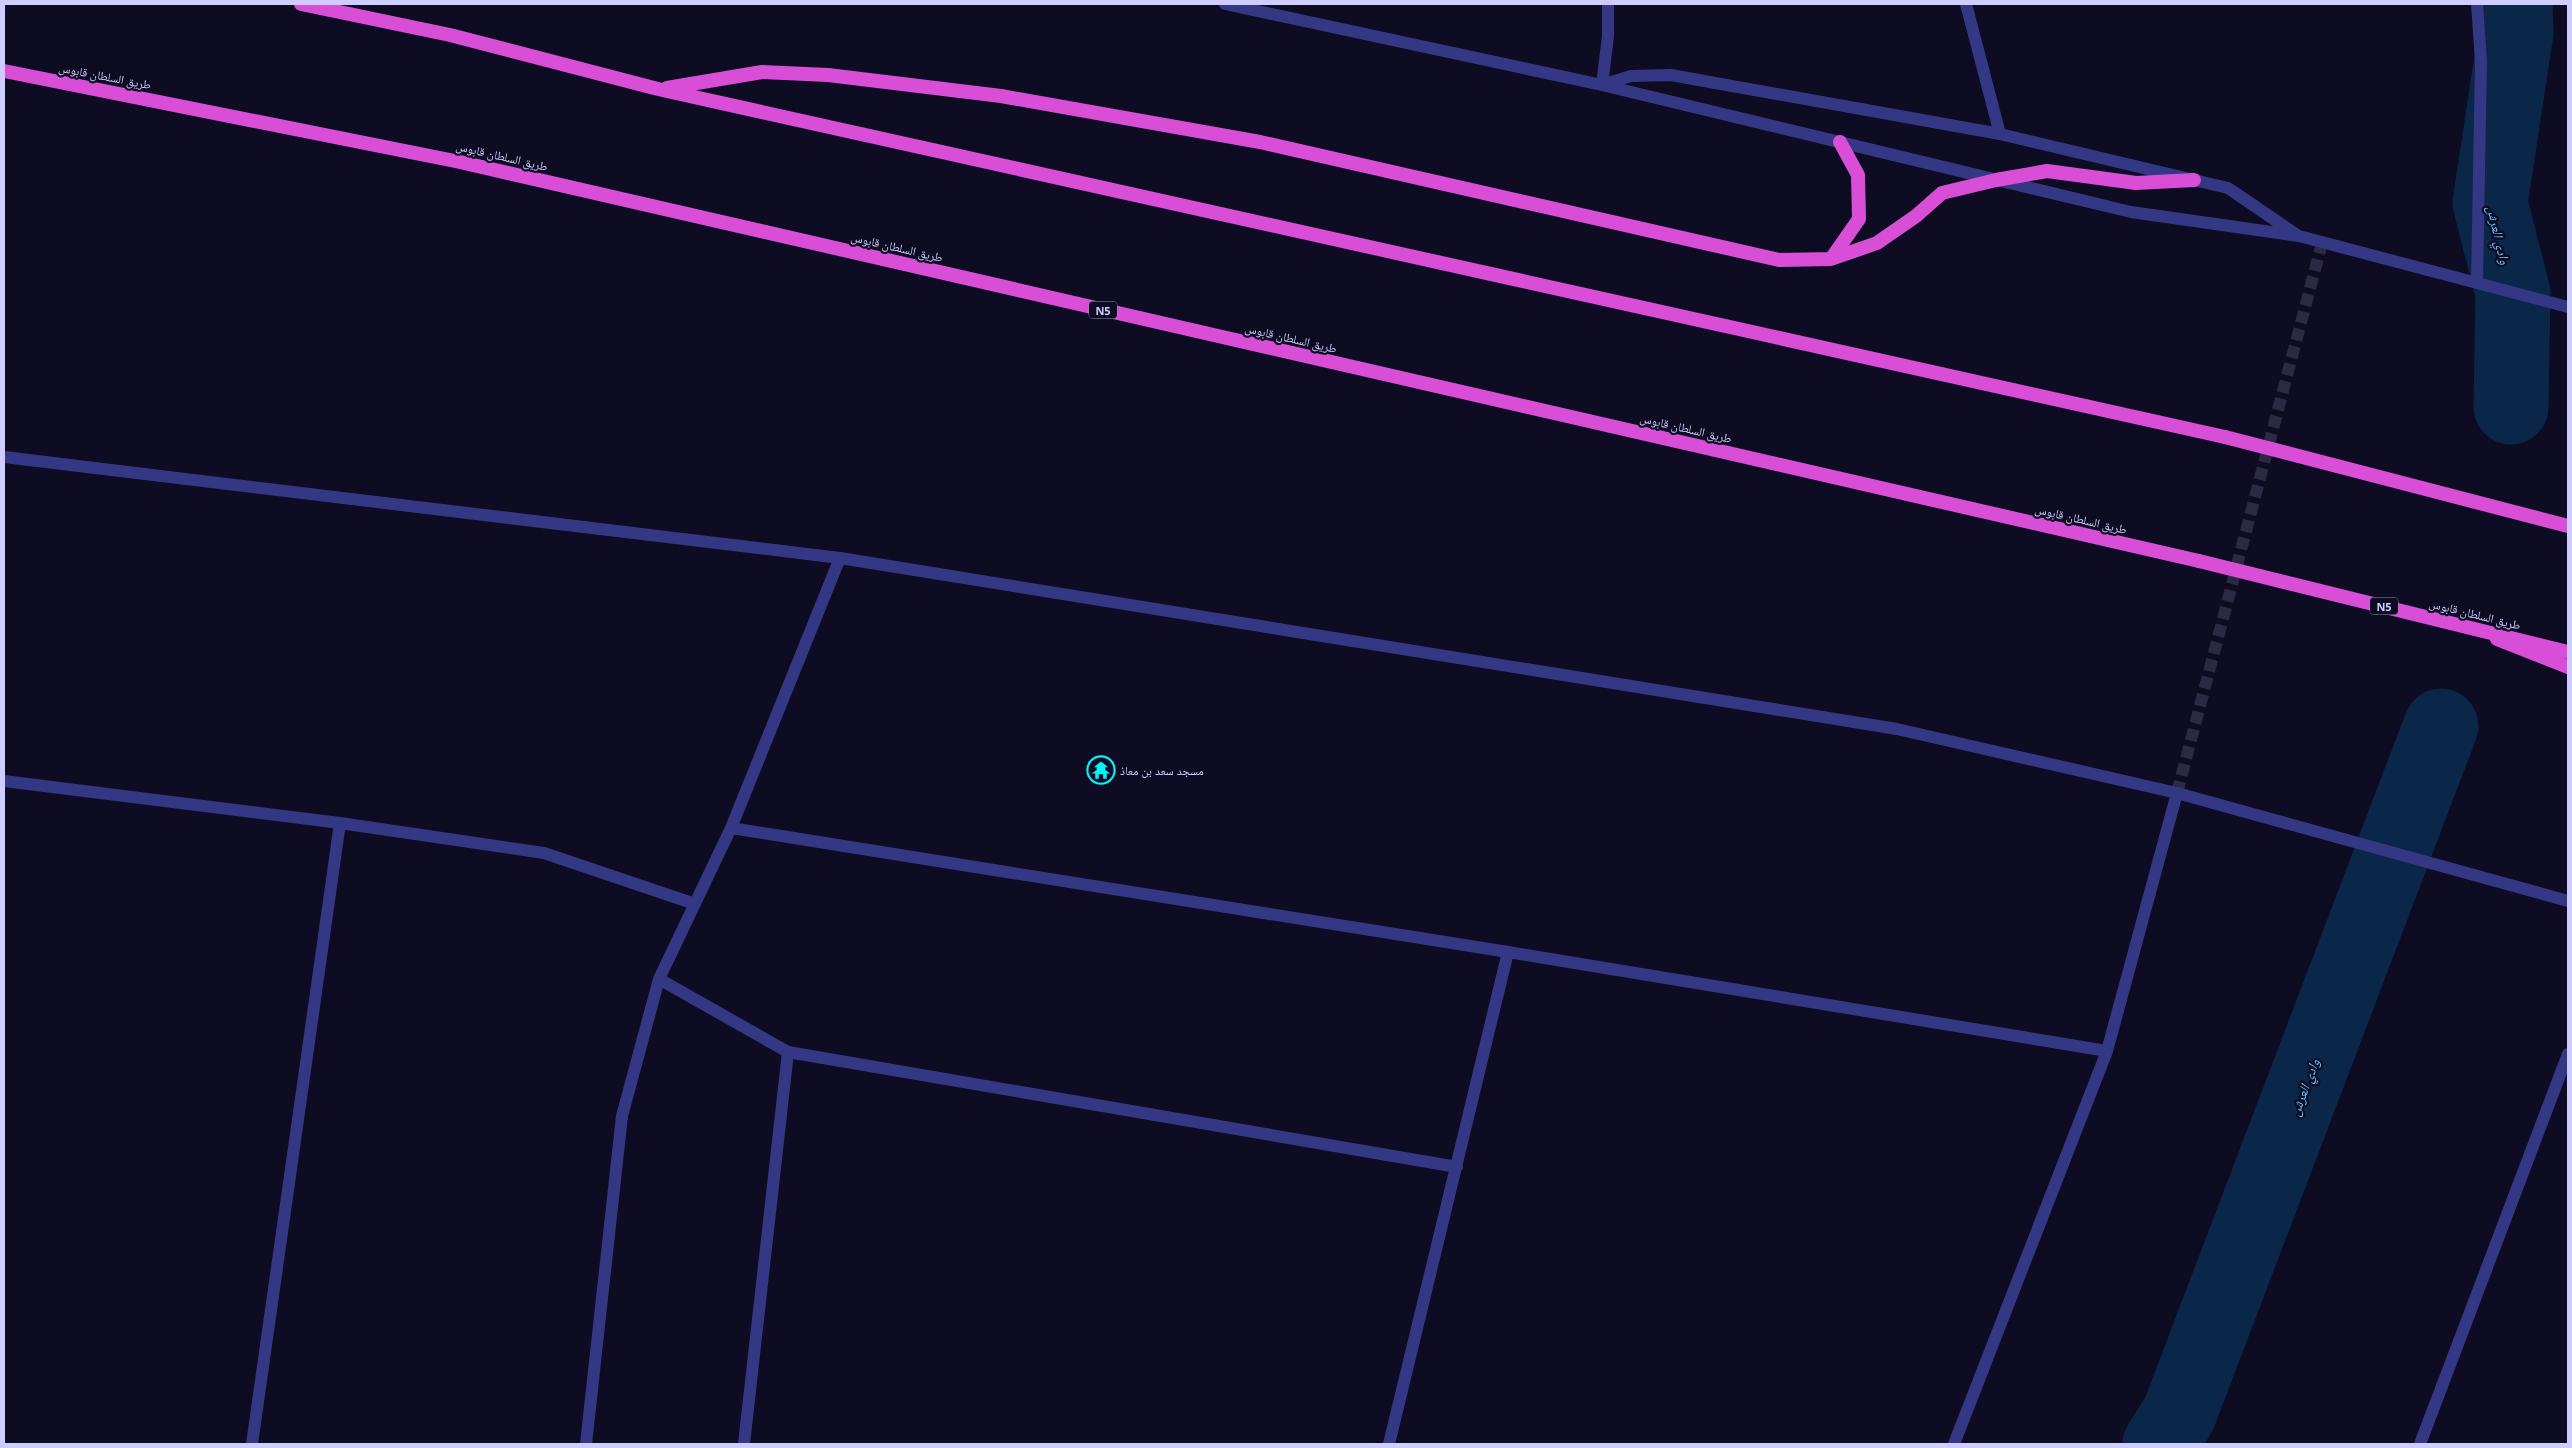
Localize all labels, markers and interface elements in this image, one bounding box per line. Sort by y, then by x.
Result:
street label: طريق السلطان قابوس [57,59,153,93]
street label: طريق السلطان قابوس [454,137,550,175]
water label: وادي العرش [2481,204,2515,267]
street label: طريق السلطان قابوس [849,228,945,266]
road number: N5 [1089,302,1117,318]
street label: طريق السلطان قابوس [1243,319,1339,357]
street label: طريق السلطان قابوس [1638,409,1734,447]
street label: طريق السلطان قابوس [2033,500,2129,538]
street label: طريق السلطان قابوس [2427,594,2523,634]
road number: N5 [2370,598,2398,614]
temple icon: مسجد سعد بن معاذ [1086,755,1116,785]
place label: مسجد سعد بن معاذ [1120,762,1204,779]
water label: وادي العرش [2284,1055,2326,1119]

